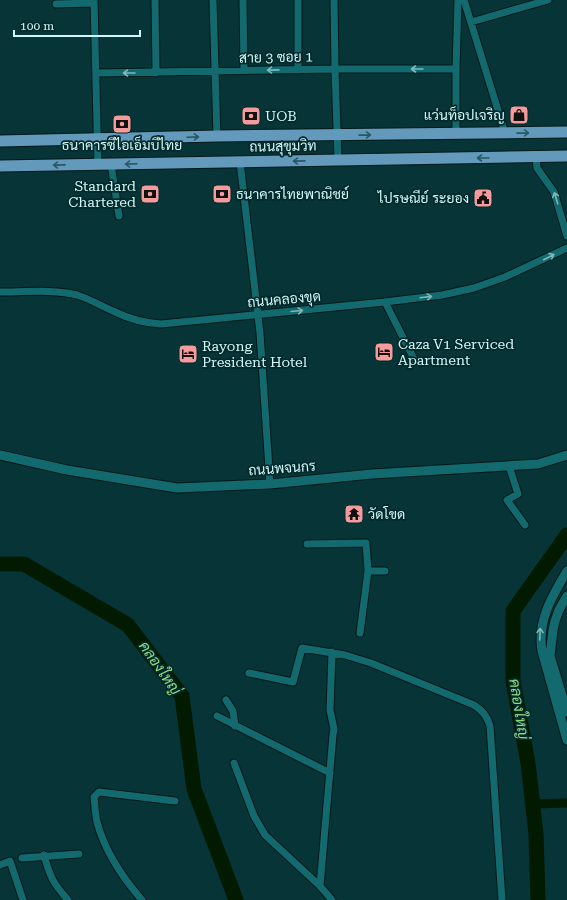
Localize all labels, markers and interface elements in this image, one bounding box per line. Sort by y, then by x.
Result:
scale bar [14,12,140,38]
text: 100 m [20,19,54,33]
street label: สาย 3 ซอย 1 [239,48,313,66]
one-way arrow [411,65,424,73]
one-way arrow [267,66,280,74]
one-way arrow [123,69,136,77]
shop icon: แว่นท็อปเจริญ [508,104,530,126]
bank icon: UOB [240,105,262,127]
place label: แว่นท็อปเจริญ [424,106,505,124]
place label: UOB [265,108,297,124]
bank icon: ธนาคารซีไอเอ็มบีไทย [111,113,133,135]
one-way arrow [516,129,529,137]
one-way arrow [358,131,371,139]
one-way arrow [186,133,199,141]
place label: ธนาคารซีไอเอ็มบีไทย [62,136,182,153]
street label: ถนนสุขุมวิท [249,137,317,157]
one-way arrow [477,154,490,162]
one-way arrow [293,157,306,165]
one-way arrow [125,160,138,168]
one-way arrow [53,161,66,169]
place label: Standard Chartered [68,178,136,210]
bank icon: Standard Chartered [139,183,161,205]
bank icon: ธนาคารไทยพาณิชย์ [211,183,233,205]
place label: ธนาคารไทยพาณิชย์ [236,185,349,202]
public building icon: ไปรษณีย์ ระยอง [472,187,494,209]
place label: ไปรษณีย์ ระยอง [377,189,469,206]
one-way arrow [552,192,559,205]
one-way arrow [543,252,555,260]
street label: ถนนคลองขุด [247,288,322,312]
one-way arrow [419,293,432,301]
one-way arrow [290,307,303,314]
place label: Caza V1 Serviced Apartment [398,336,514,368]
place label: Rayong President Hotel [202,338,308,370]
hotel icon: Caza V1 Serviced Apartment [373,341,395,363]
hotel icon: Rayong President Hotel [177,343,199,365]
street label: ถนนพจนกร [248,458,316,478]
temple icon: วัดโขด [343,503,365,525]
place label: วัดโขด [368,506,405,522]
one-way arrow [537,628,544,641]
water label: คลองใหญ่ [135,637,186,699]
water label: คลองใหญ่ [505,677,534,742]

